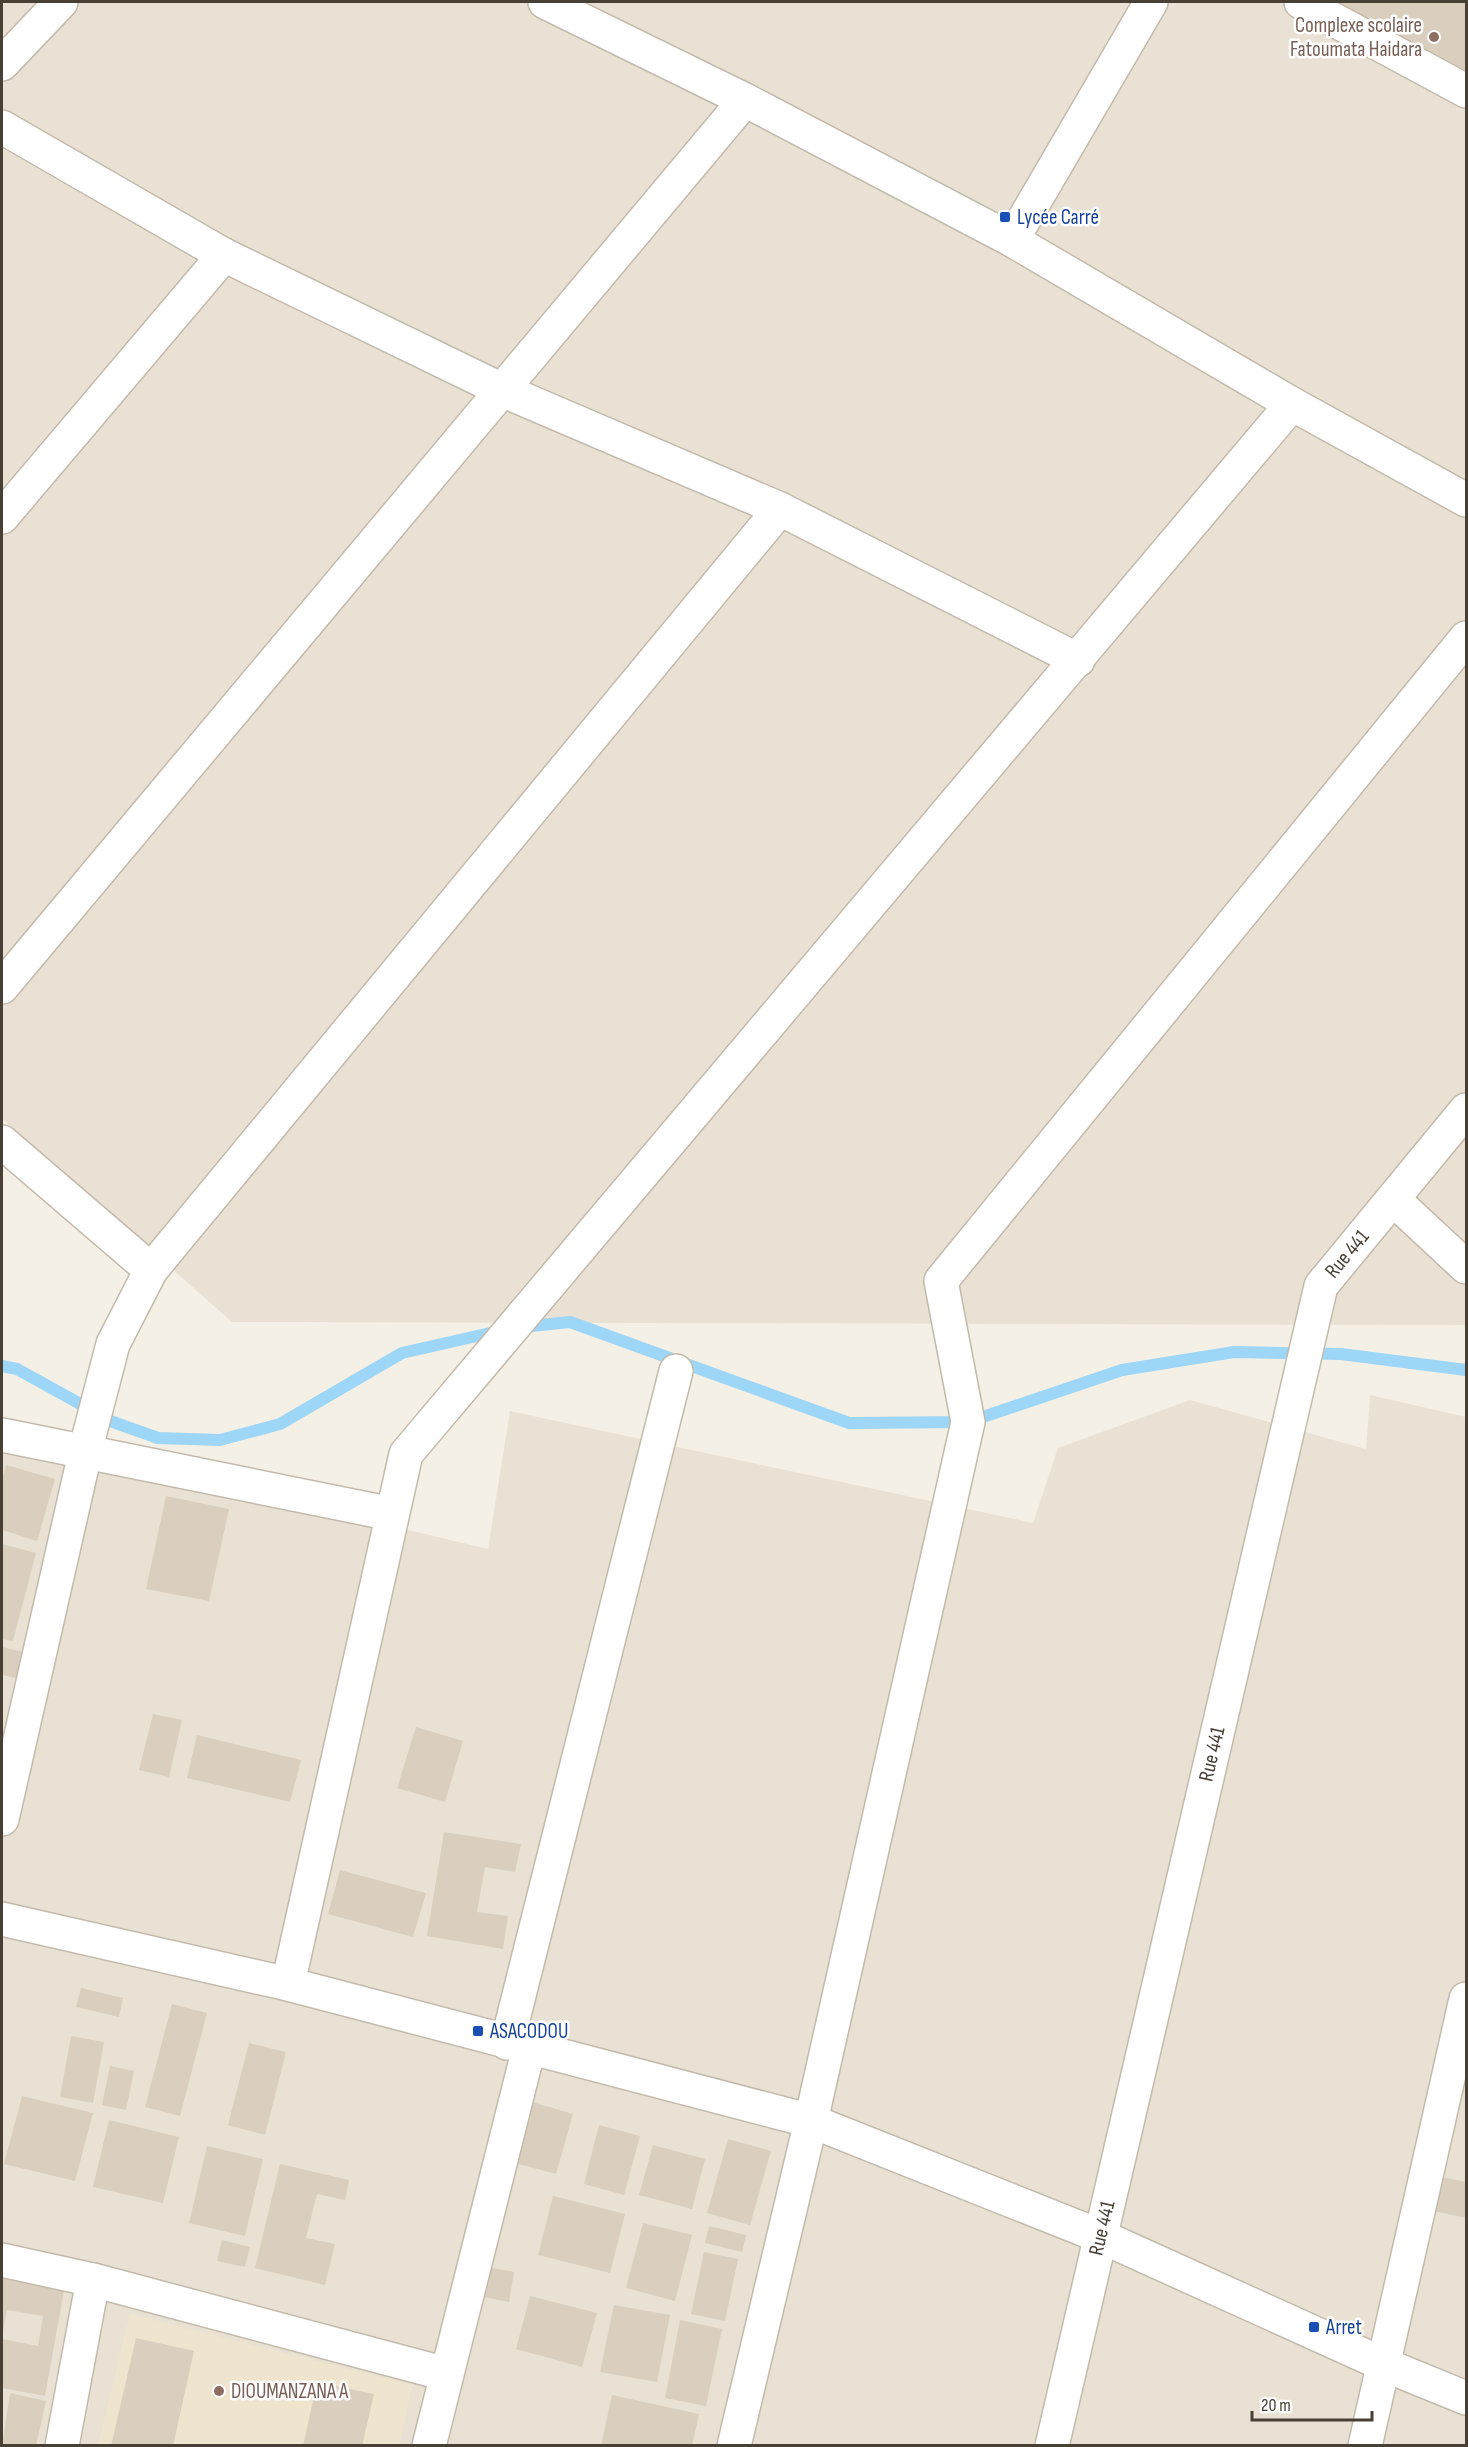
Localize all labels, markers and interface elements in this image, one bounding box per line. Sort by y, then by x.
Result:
place label: Complexe scolaire Fatoumata Haidara [1290,13,1422,62]
marker: Complexe scolaire Fatoumata Haidara [1427,30,1441,44]
place label: Lycée Carré [1017,205,1099,230]
marker: Lycée Carré [998,210,1012,224]
street label: Rue 441 [1320,1224,1375,1283]
street label: Rue 441 [1194,1724,1231,1784]
place label: ASACODOU [489,2019,568,2044]
marker: ASACODOU [471,2024,485,2038]
street label: Rue 441 [1084,2198,1121,2258]
place label: Arret [1325,2315,1362,2340]
marker: Arret [1307,2320,1321,2334]
place label: DIOUMANZANA A [231,2379,349,2404]
marker: DIOUMANZANA A [212,2384,226,2398]
scale bar [1252,2384,1372,2422]
text: 20 m [1261,2395,1291,2416]

